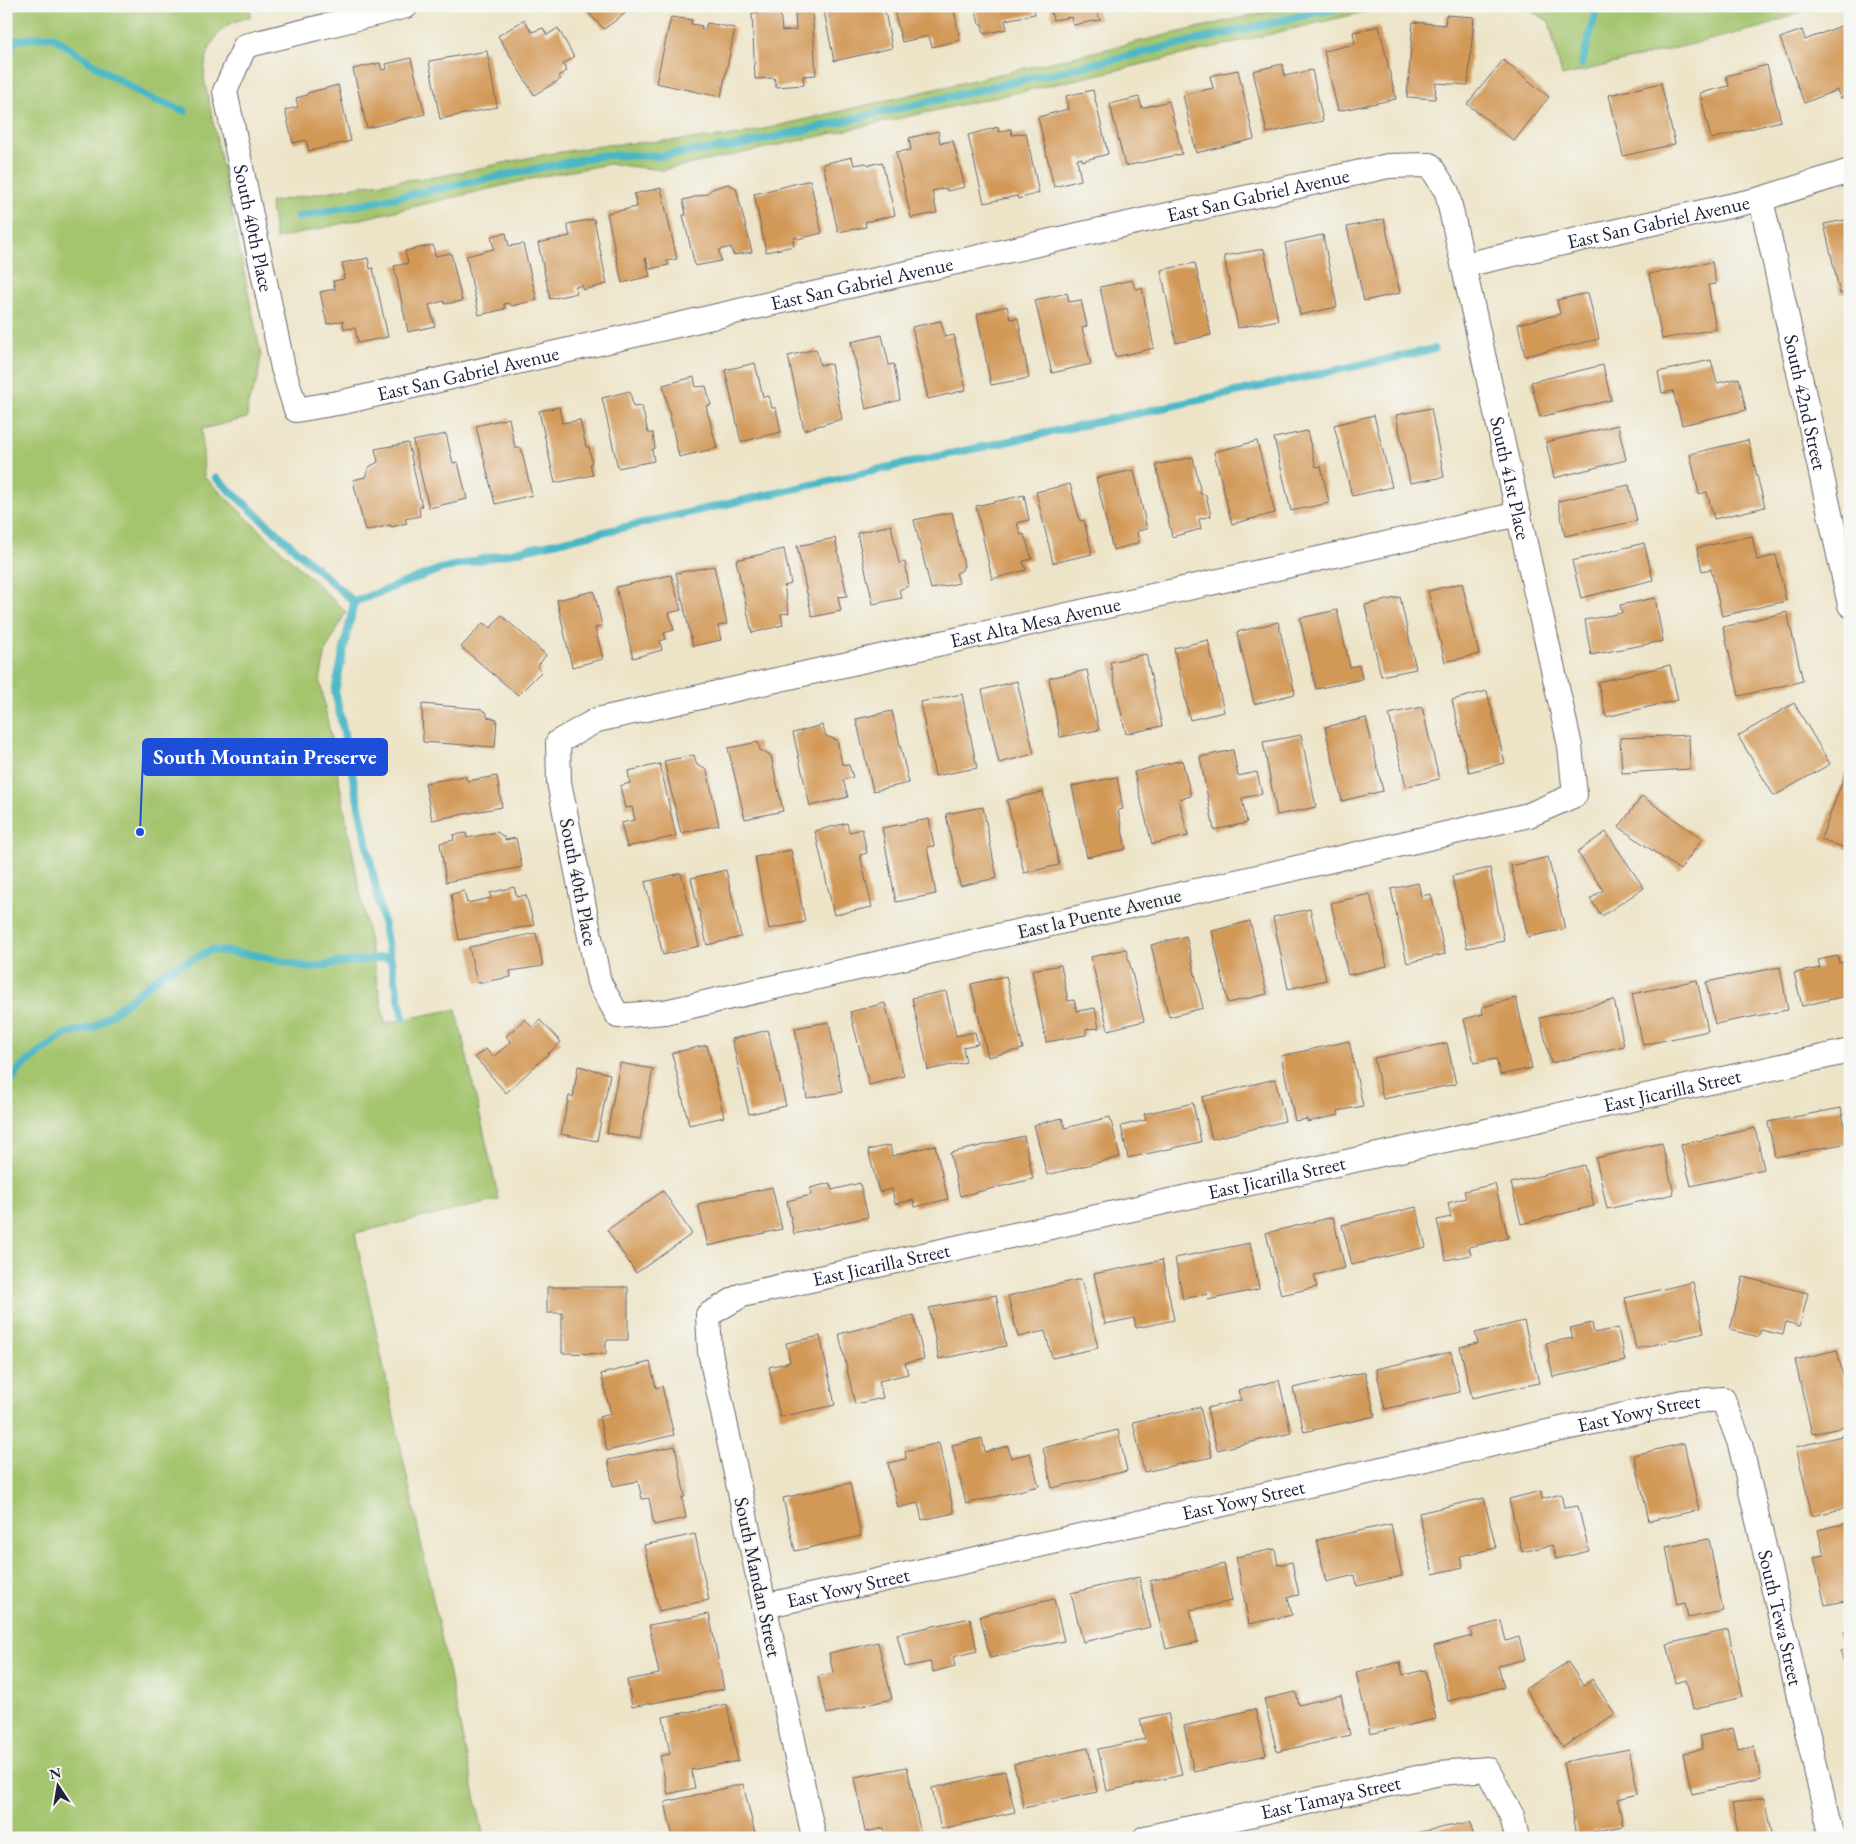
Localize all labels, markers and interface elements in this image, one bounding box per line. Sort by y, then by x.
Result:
street label: South 40th Place [228,162,280,294]
street label: East San Gabriel Avenue [1164,162,1352,228]
street label: East San Gabriel Avenue [1565,189,1752,255]
street label: East San Gabriel Avenue [768,250,956,316]
street label: South 42nd Street [1778,332,1833,473]
street label: East San Gabriel Avenue [374,340,562,407]
street label: South 41st Place [1484,414,1537,542]
street label: East Alta Mesa Avenue [948,590,1123,654]
callout: South Mountain Preserve [143,739,387,775]
text: South Mountain Preserve [153,743,377,770]
street label: South 40th Place [554,816,604,948]
street label: East la Puente Avenue [1014,881,1184,945]
street label: East Jicarilla Street [1601,1062,1744,1118]
street label: East Jicarilla Street [1205,1149,1349,1205]
street label: East Jicarilla Street [810,1236,953,1292]
street label: East Yowy Street [1575,1388,1702,1438]
street label: East Yowy Street [1179,1473,1308,1526]
street label: South Mandan Street [728,1495,788,1660]
street label: South Tewa Street [1752,1547,1809,1689]
street label: East Yowy Street [784,1561,913,1614]
north arrow [32,1762,82,1812]
text: N [48,1763,63,1783]
street label: East Tamaya Street [1258,1769,1404,1825]

